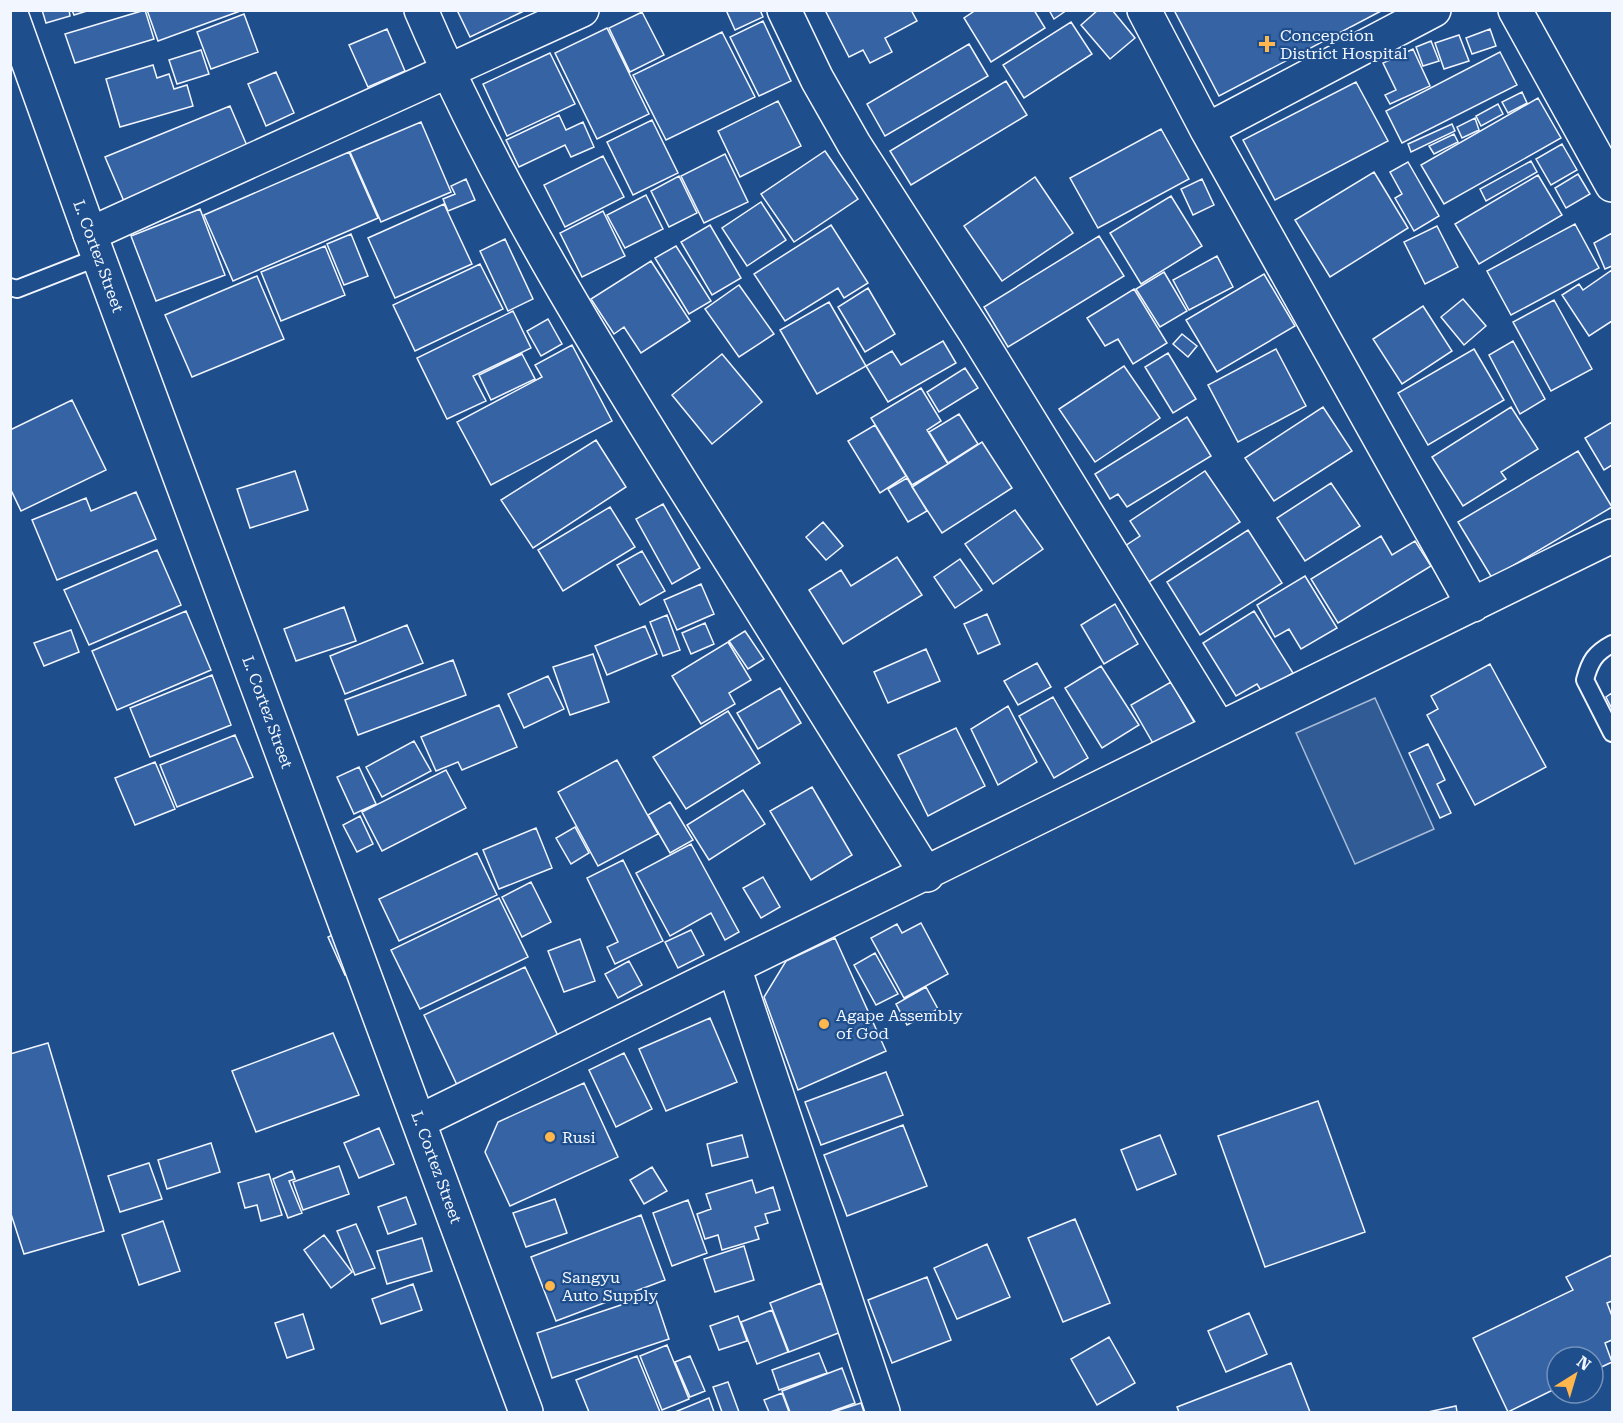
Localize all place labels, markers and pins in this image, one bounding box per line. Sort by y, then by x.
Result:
place label: Concepcion District Hospital [1280,26,1407,63]
marker: Concepcion District Hospital [1258,35,1276,53]
place label: Agape Assembly of God [836,1006,963,1043]
marker: Agape Assembly of God [817,1017,831,1031]
place label: Rusi [562,1128,596,1147]
marker: Rusi [543,1130,557,1144]
place label: Sangyu Auto Supply [562,1268,659,1305]
marker: Sangyu Auto Supply [543,1279,557,1293]

